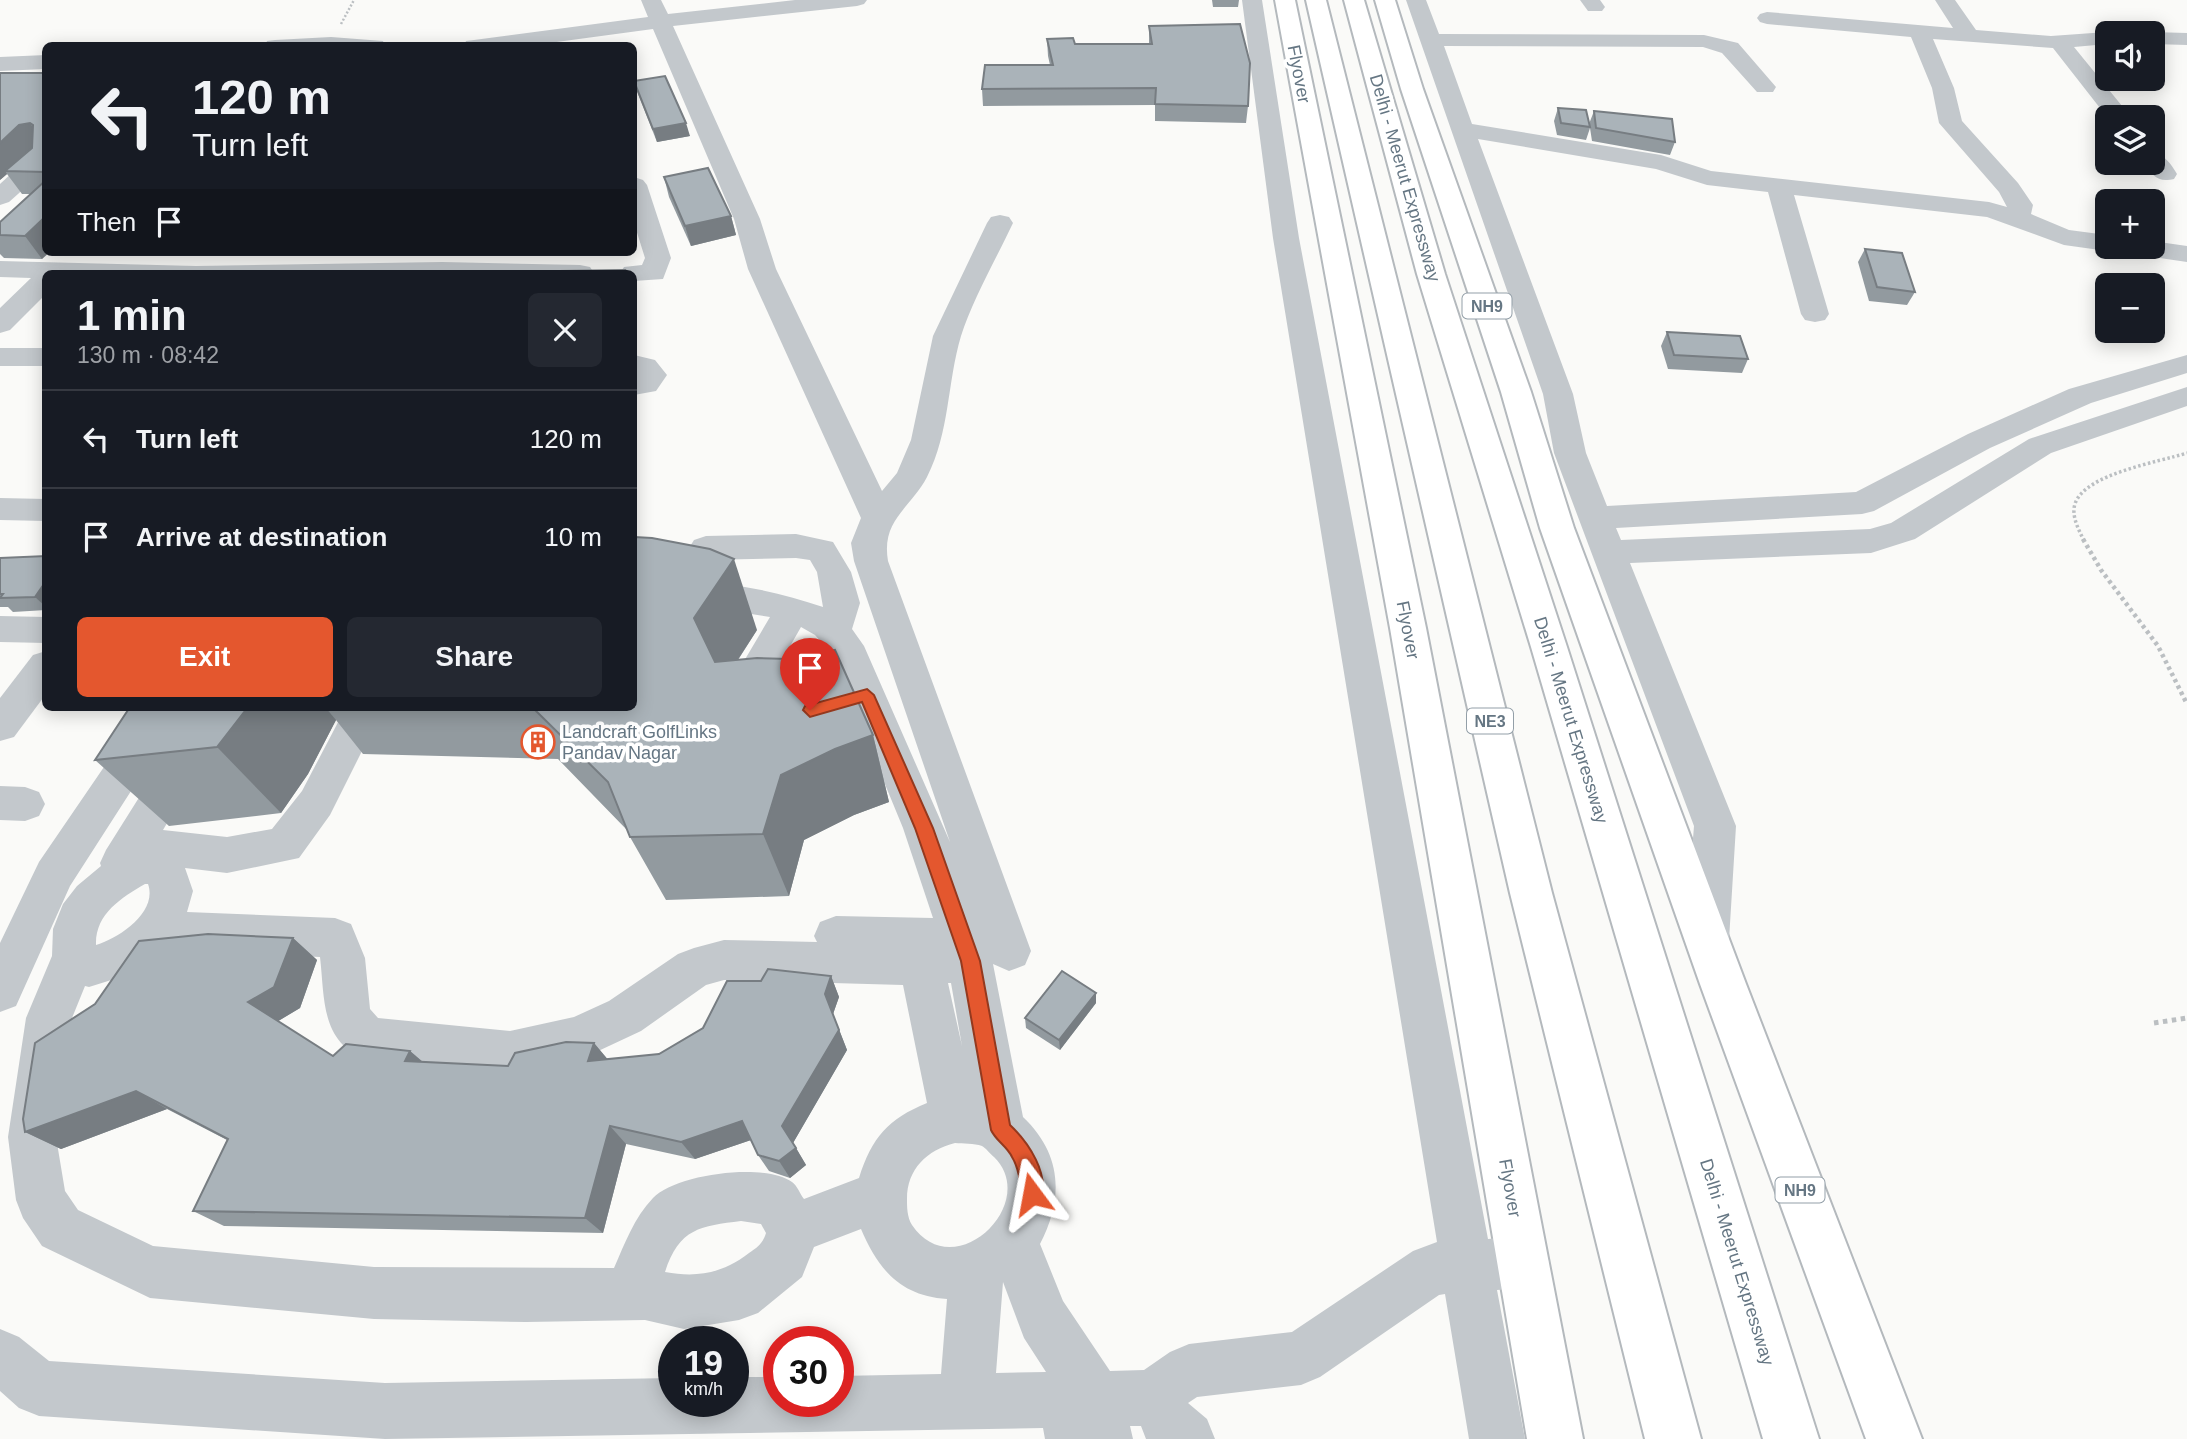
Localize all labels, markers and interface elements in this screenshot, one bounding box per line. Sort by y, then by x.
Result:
map controls [2095,21,2165,343]
button: sound [2095,21,2165,91]
street label: Flyover [1284,43,1314,105]
icon: left [77,70,168,161]
text: 120 m [192,70,331,124]
street label: Delhi - Meerut Expressway [1366,72,1444,284]
button: layers [2095,105,2165,175]
text: Turn left [192,127,308,163]
button: + [2095,189,2165,259]
icon: arrive [150,203,188,241]
text: Then [77,207,136,237]
button: − [2095,273,2165,343]
text: 1 min [77,292,187,339]
button: close [528,293,602,367]
road number: NH9 [1462,294,1512,318]
text: 130 m · 08:42 [77,342,219,368]
icon: left [77,420,115,458]
text: Turn left [136,424,238,454]
text: 120 m [530,424,602,454]
icon: arrive [77,518,115,556]
text: Arrive at destination [136,522,387,552]
text: 10 m [544,522,602,552]
street label: Flyover [1393,599,1423,661]
street label: Delhi - Meerut Expressway [1530,614,1612,826]
button: Exit [77,617,333,697]
button: Share [347,617,602,697]
pin [780,638,840,710]
icon: arrive [791,649,829,687]
road number: NE3 [1467,708,1513,734]
place label: Landcraft GolfLinks Pandav Nagar [562,722,717,763]
building icon: Landcraft GolfLinks Pandav Nagar [519,723,557,761]
street label: Delhi - Meerut Expressway [1696,1156,1778,1368]
position arrow [995,1157,1069,1231]
street label: Flyover [1495,1157,1525,1219]
road number: NH9 [1776,1178,1825,1202]
speed limit sign: 30 [763,1326,854,1417]
text: 19 [684,1343,723,1382]
text: km/h [684,1379,723,1399]

